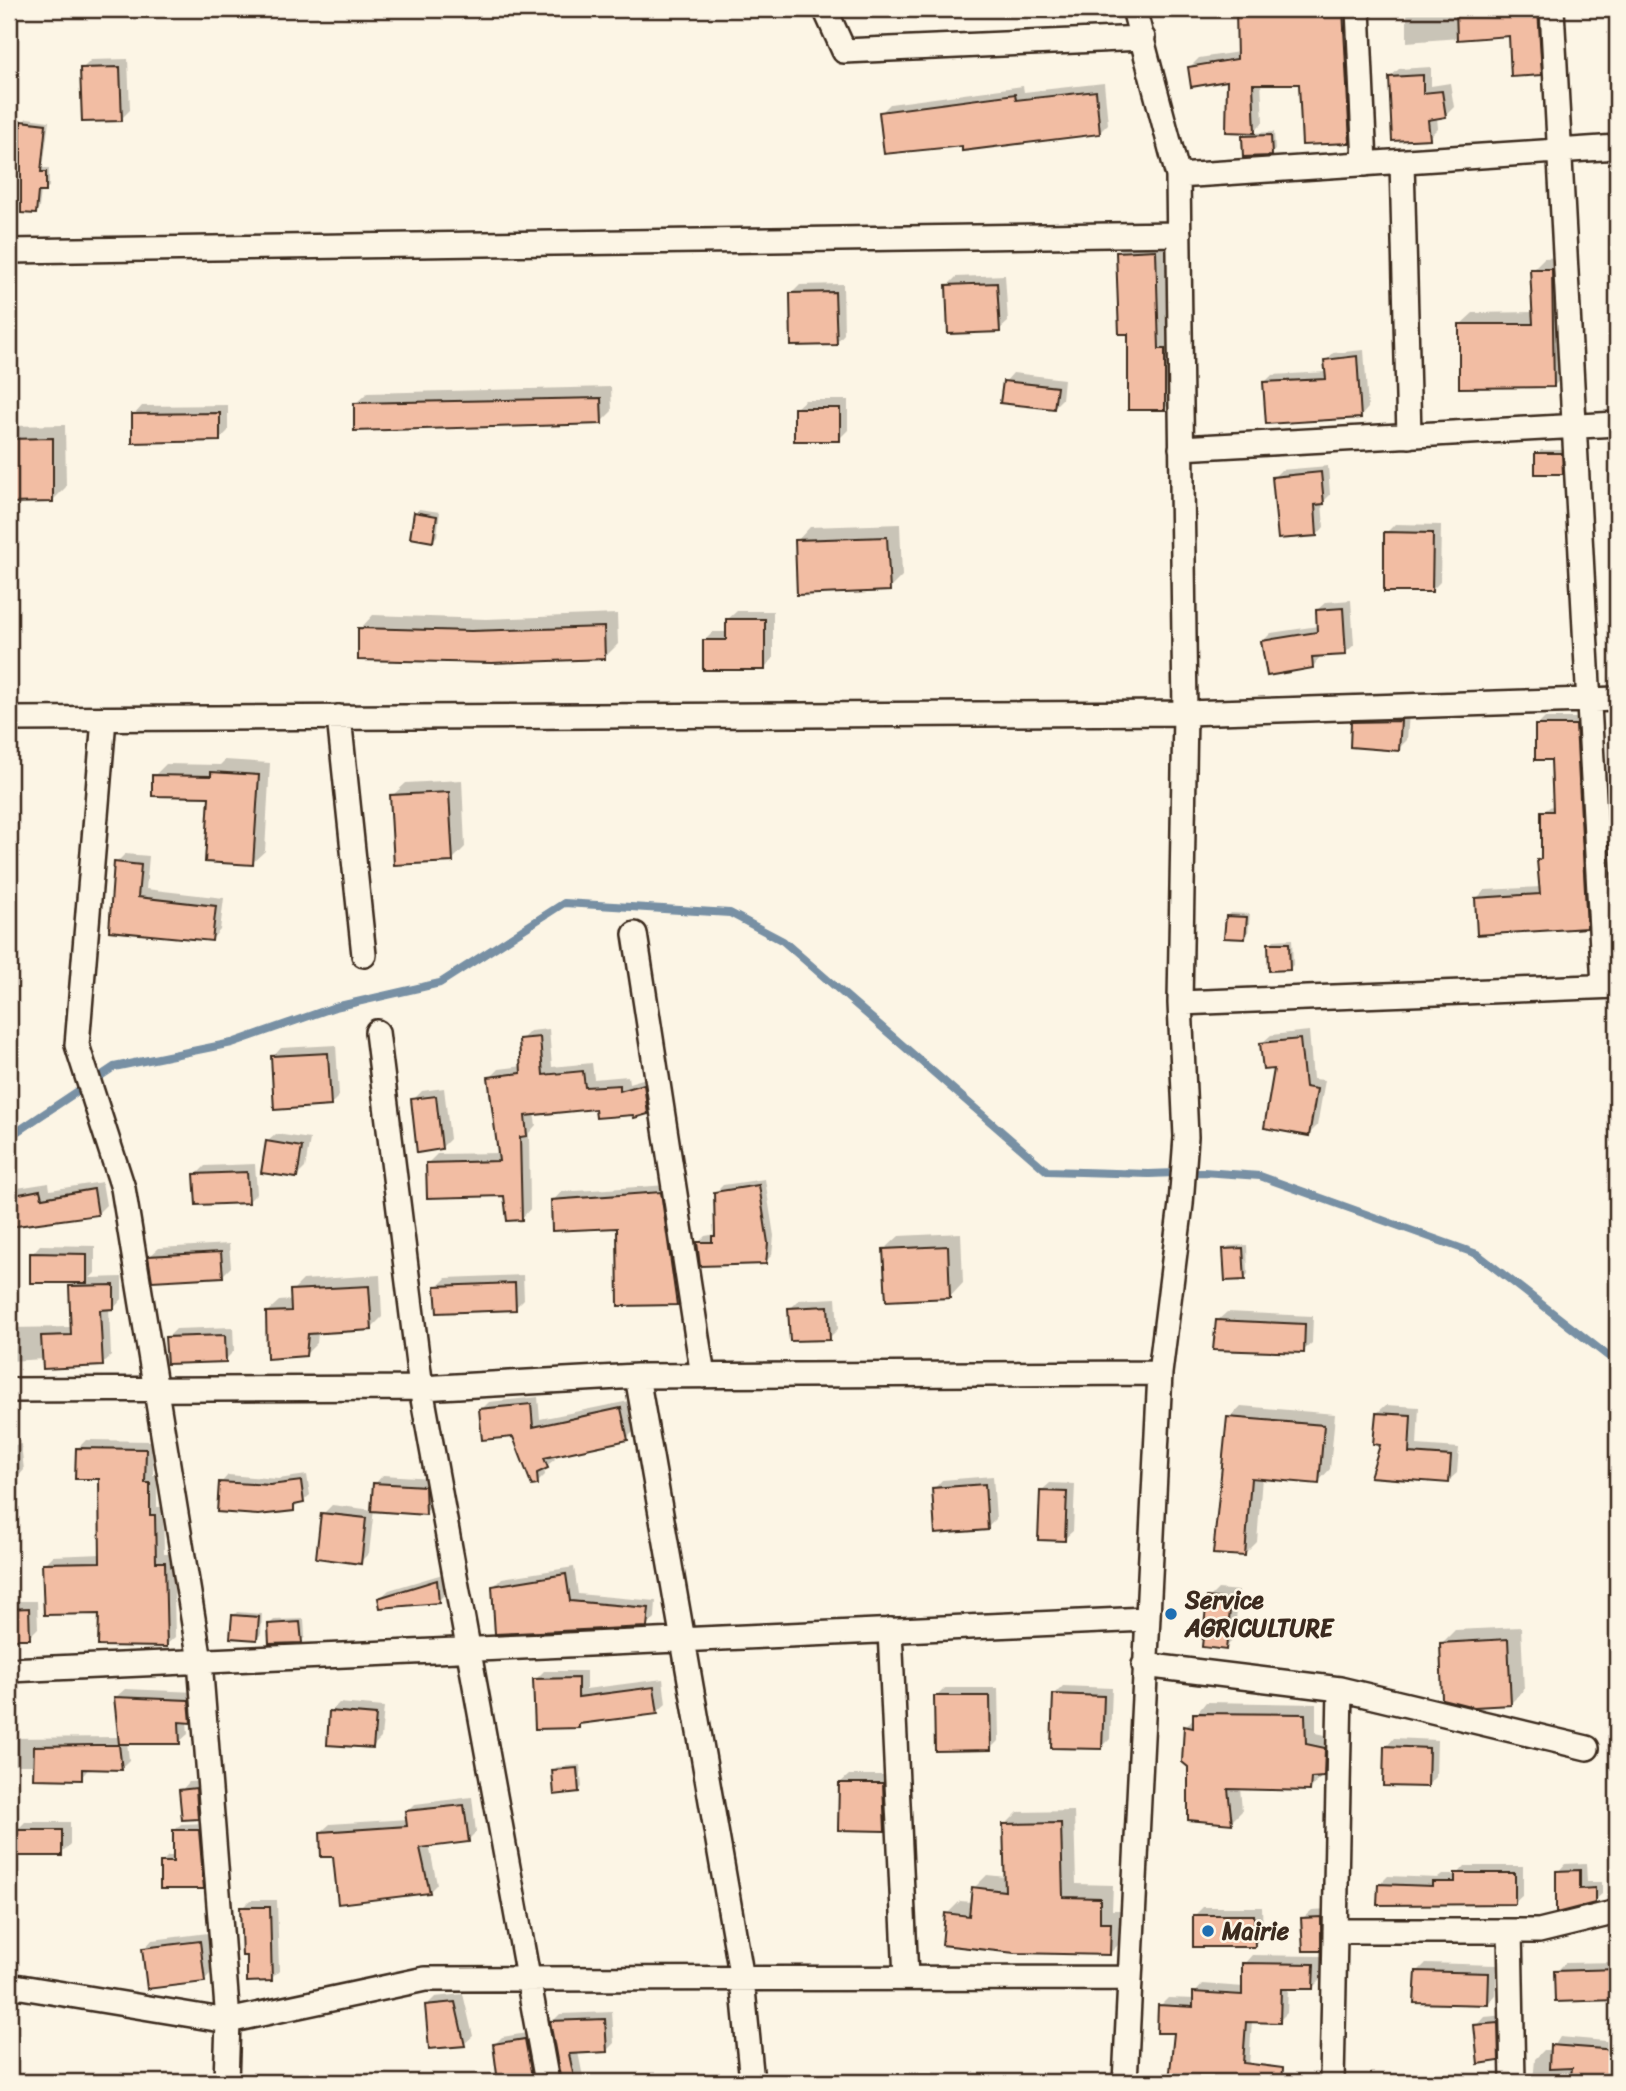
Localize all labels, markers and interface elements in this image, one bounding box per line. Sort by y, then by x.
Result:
place label: Service AGRICULTURE [1184,1579,1335,1649]
marker: Service AGRICULTURE [1163,1606,1179,1622]
place label: Mairie [1221,1910,1290,1952]
marker: Mairie [1200,1923,1216,1939]

